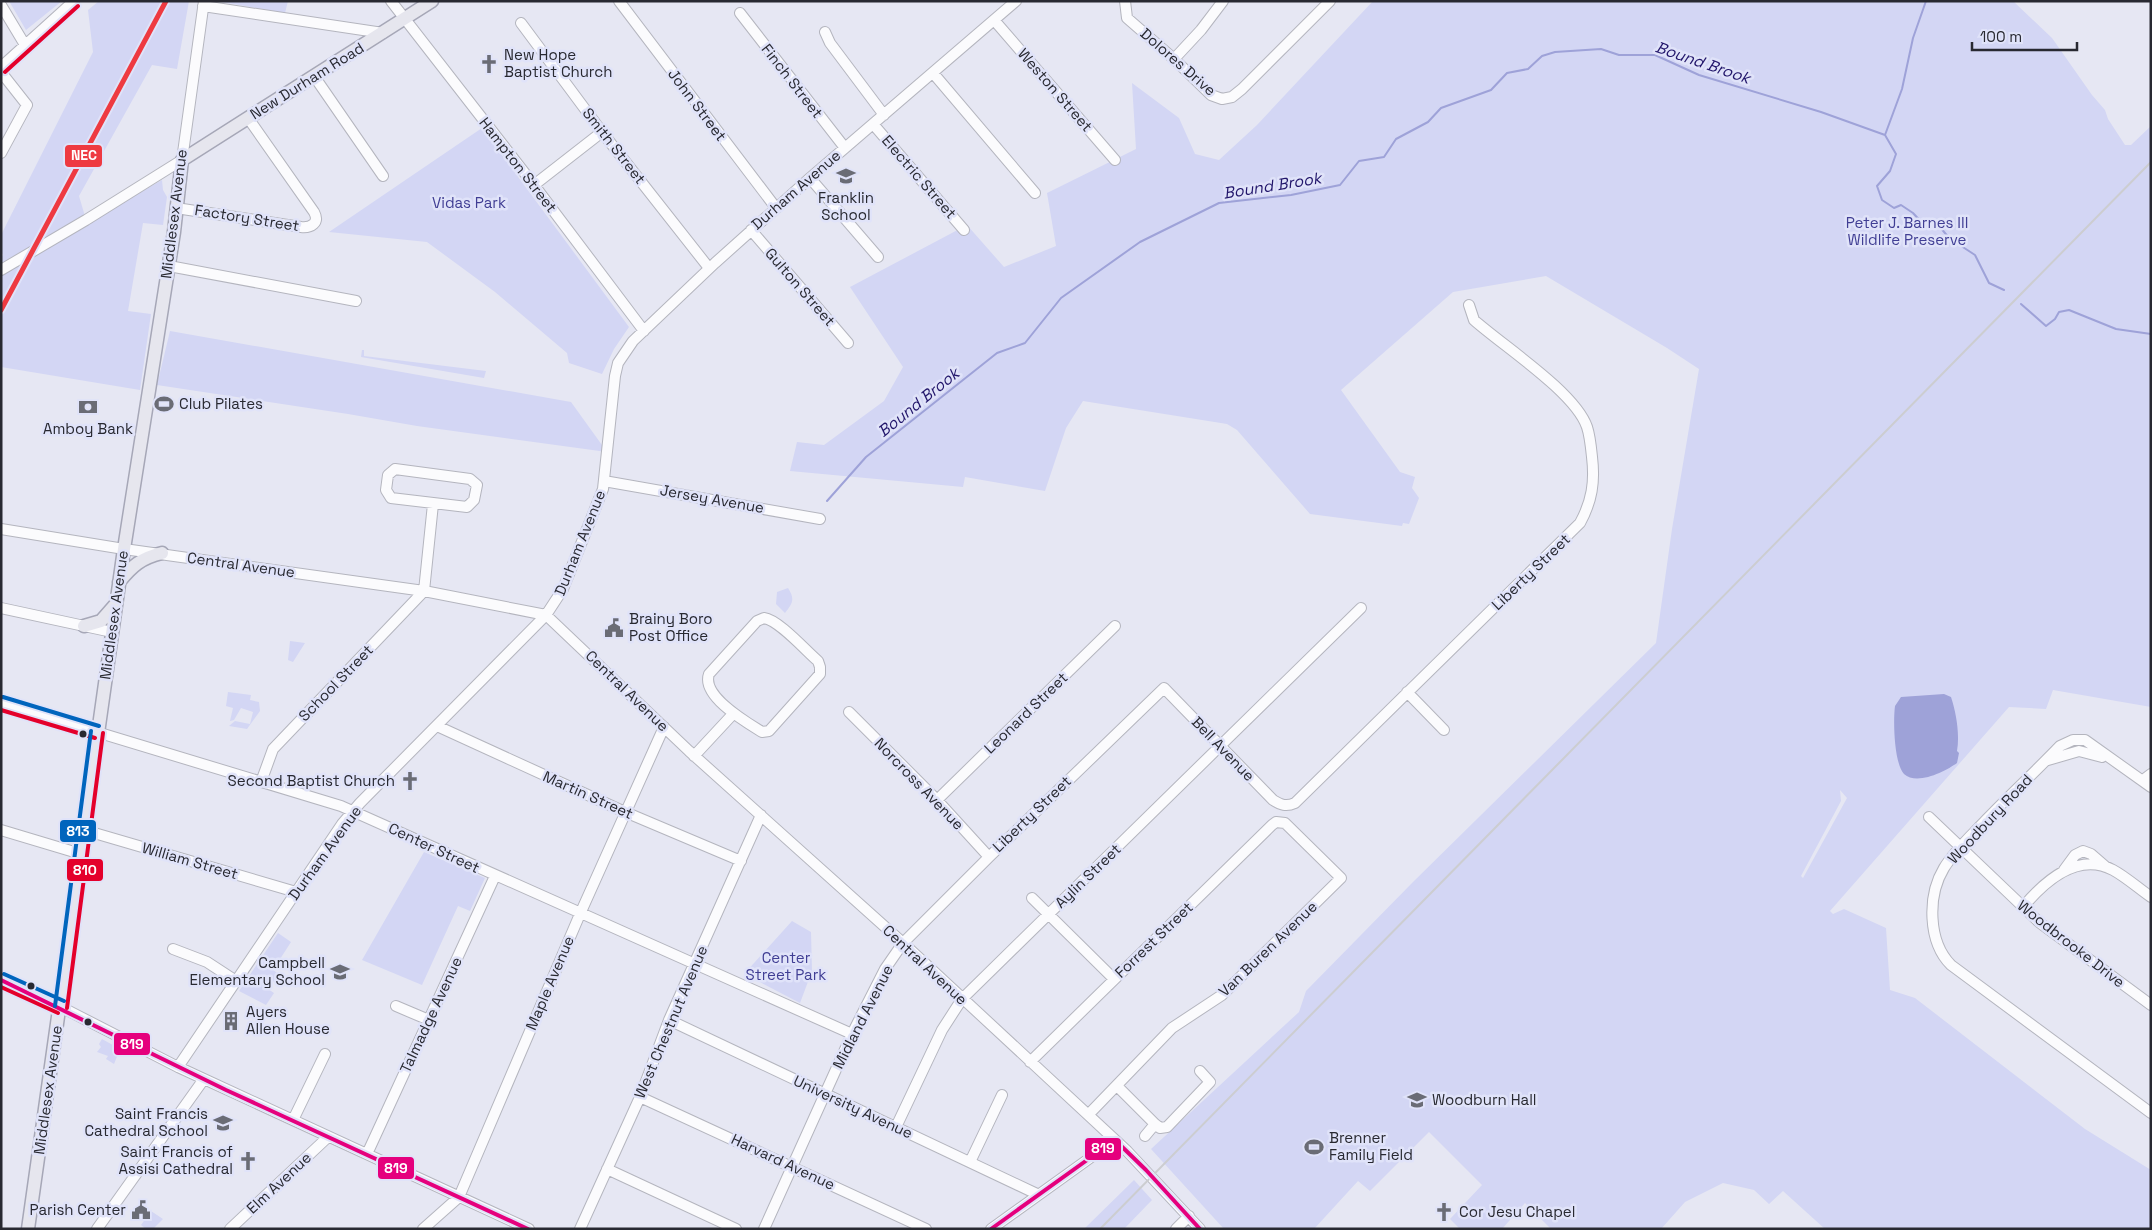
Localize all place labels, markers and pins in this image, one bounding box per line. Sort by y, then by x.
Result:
place label: New Hope Baptist Church [504,45,612,81]
church icon: New Hope Baptist Church [478,53,500,75]
school or university icon: Franklin School [835,165,857,187]
place label: Franklin School [818,188,874,224]
sports icon: Club Pilates [153,393,175,415]
place label: Club Pilates [179,394,263,413]
bank icon: Amboy Bank [77,396,99,418]
place label: Amboy Bank [43,419,133,438]
place label: Brainy Boro Post Office [629,609,713,645]
public building icon: Brainy Boro Post Office [603,617,625,639]
unlabelled marker [78,729,88,739]
church icon: Second Baptist Church [399,770,421,792]
place label: Second Baptist Church [228,771,395,790]
place label: Campbell Elementary School [189,953,325,989]
school or university icon: Campbell Elementary School [329,961,351,983]
unlabelled marker [26,981,36,991]
place label: Ayers Allen House [246,1002,330,1038]
building icon: Ayers Allen House [220,1010,242,1032]
unlabelled marker [83,1017,93,1027]
school or university icon: Woodburn Hall [1406,1089,1428,1111]
place label: Woodburn Hall [1432,1090,1536,1109]
place label: Saint Francis Cathedral School [84,1104,208,1140]
school or university icon: Saint Francis Cathedral School [212,1112,234,1134]
place label: Brenner Family Field [1329,1128,1413,1164]
sports icon: Brenner Family Field [1303,1136,1325,1158]
place label: Saint Francis of Assisi Cathedral [119,1142,233,1178]
church icon: Saint Francis of Assisi Cathedral [237,1150,259,1172]
public building icon: Parish Center [130,1199,152,1221]
place label: Parish Center [30,1200,126,1219]
church icon: Cor Jesu Chapel [1433,1201,1455,1223]
place label: Cor Jesu Chapel [1459,1202,1575,1221]

